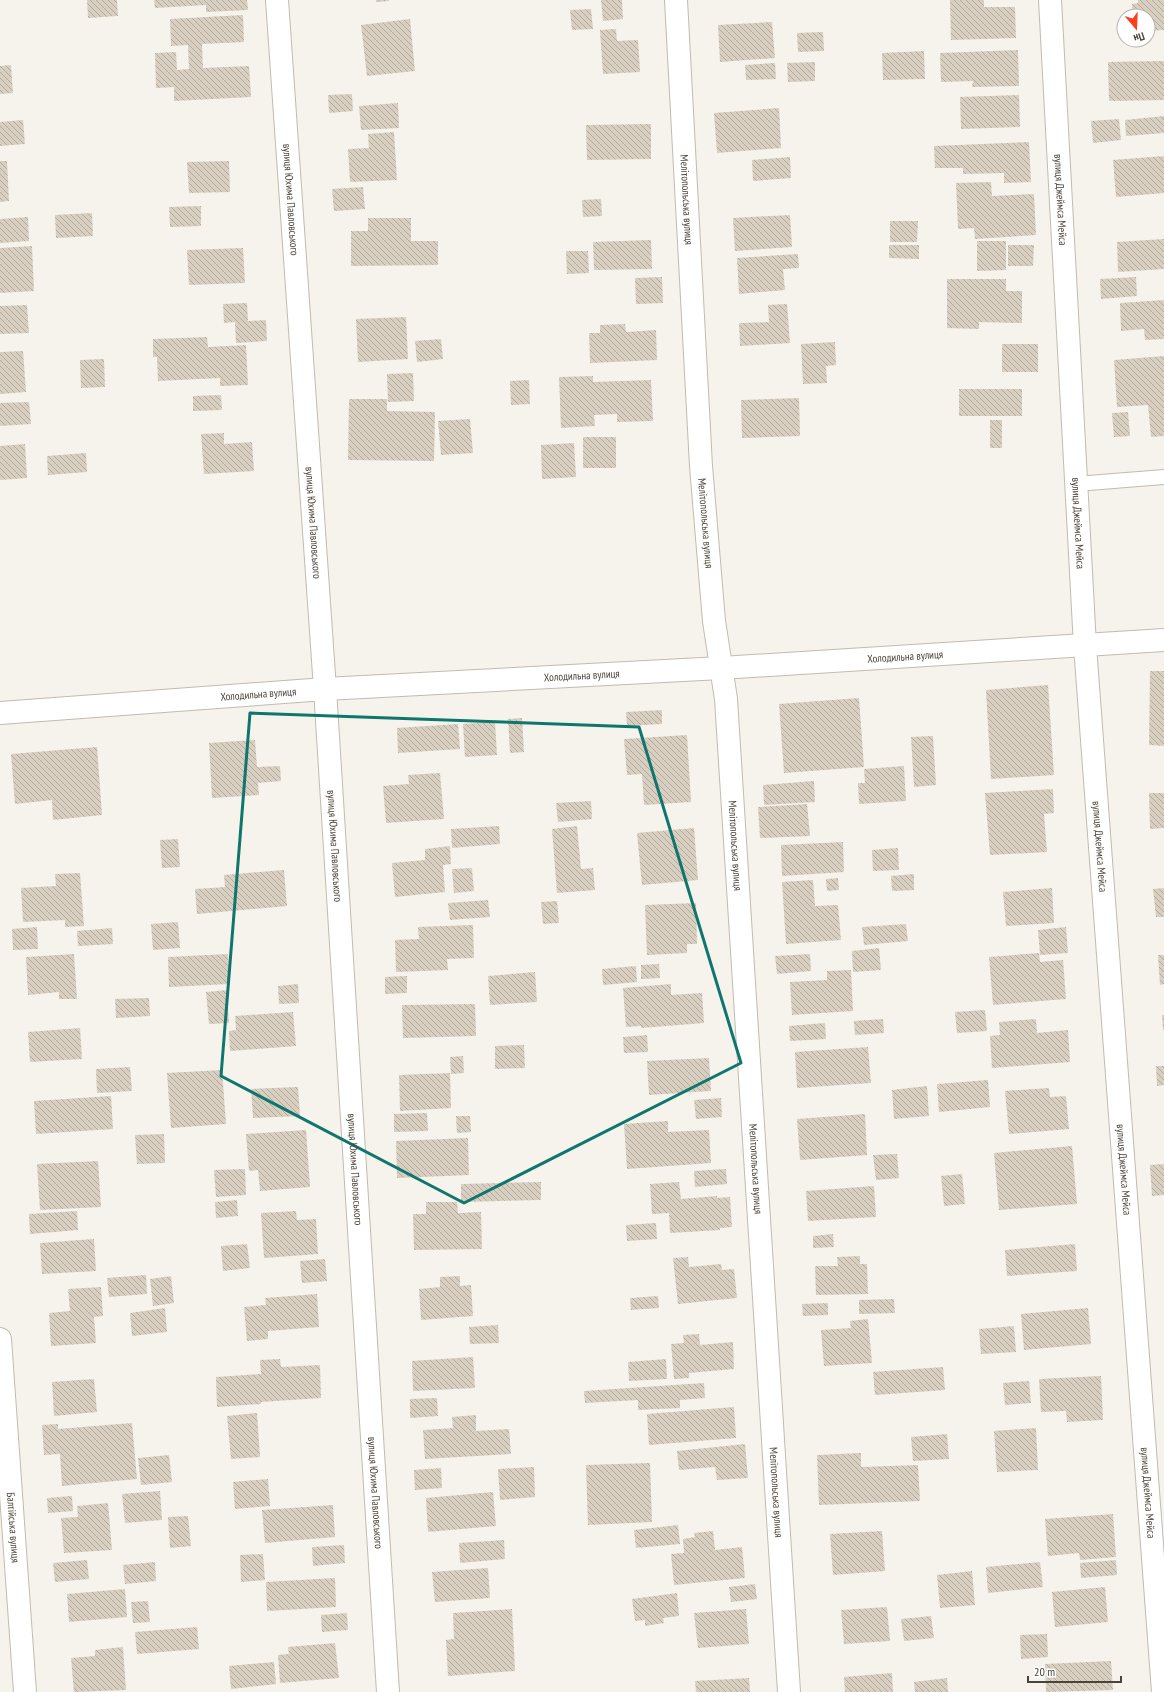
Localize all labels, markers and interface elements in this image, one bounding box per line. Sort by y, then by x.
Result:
north arrow [1116,8,1156,48]
text: Пн [1132,29,1147,46]
street label: вулиця Юхима Павловського [280,143,302,256]
street label: Мелітопольська вулиця [677,154,696,245]
street label: вулиця Джеймса Мейса [1051,154,1070,246]
street label: вулиця Юхима Павловського [303,466,324,579]
street label: Мелітопольська вулиця [695,477,717,569]
street label: вулиця Джеймса Мейса [1069,477,1088,569]
street label: Холодильна вулиця [867,647,944,666]
street label: Холодильна вулиця [543,666,620,684]
street label: Холодильна вулиця [220,684,297,704]
street label: вулиця Юхима Павловського [324,790,345,903]
street label: Мелітопольська вулиця [725,800,745,891]
street label: вулиця Джеймса Мейса [1090,800,1110,893]
street label: вулиця Юхима Павловського [345,1113,366,1226]
street label: Мелітопольська вулиця [746,1123,766,1215]
street label: вулиця Джеймса Мейса [1114,1124,1134,1216]
street label: вулиця Юхима Павловського [365,1436,386,1549]
street label: Мелітопольська вулиця [766,1447,786,1538]
street label: вулиця Джеймса Мейса [1138,1447,1159,1539]
street label: Балтійська вулиця [4,1492,23,1563]
scale bar [1028,1658,1121,1684]
text: 20 m [1034,1664,1055,1679]

